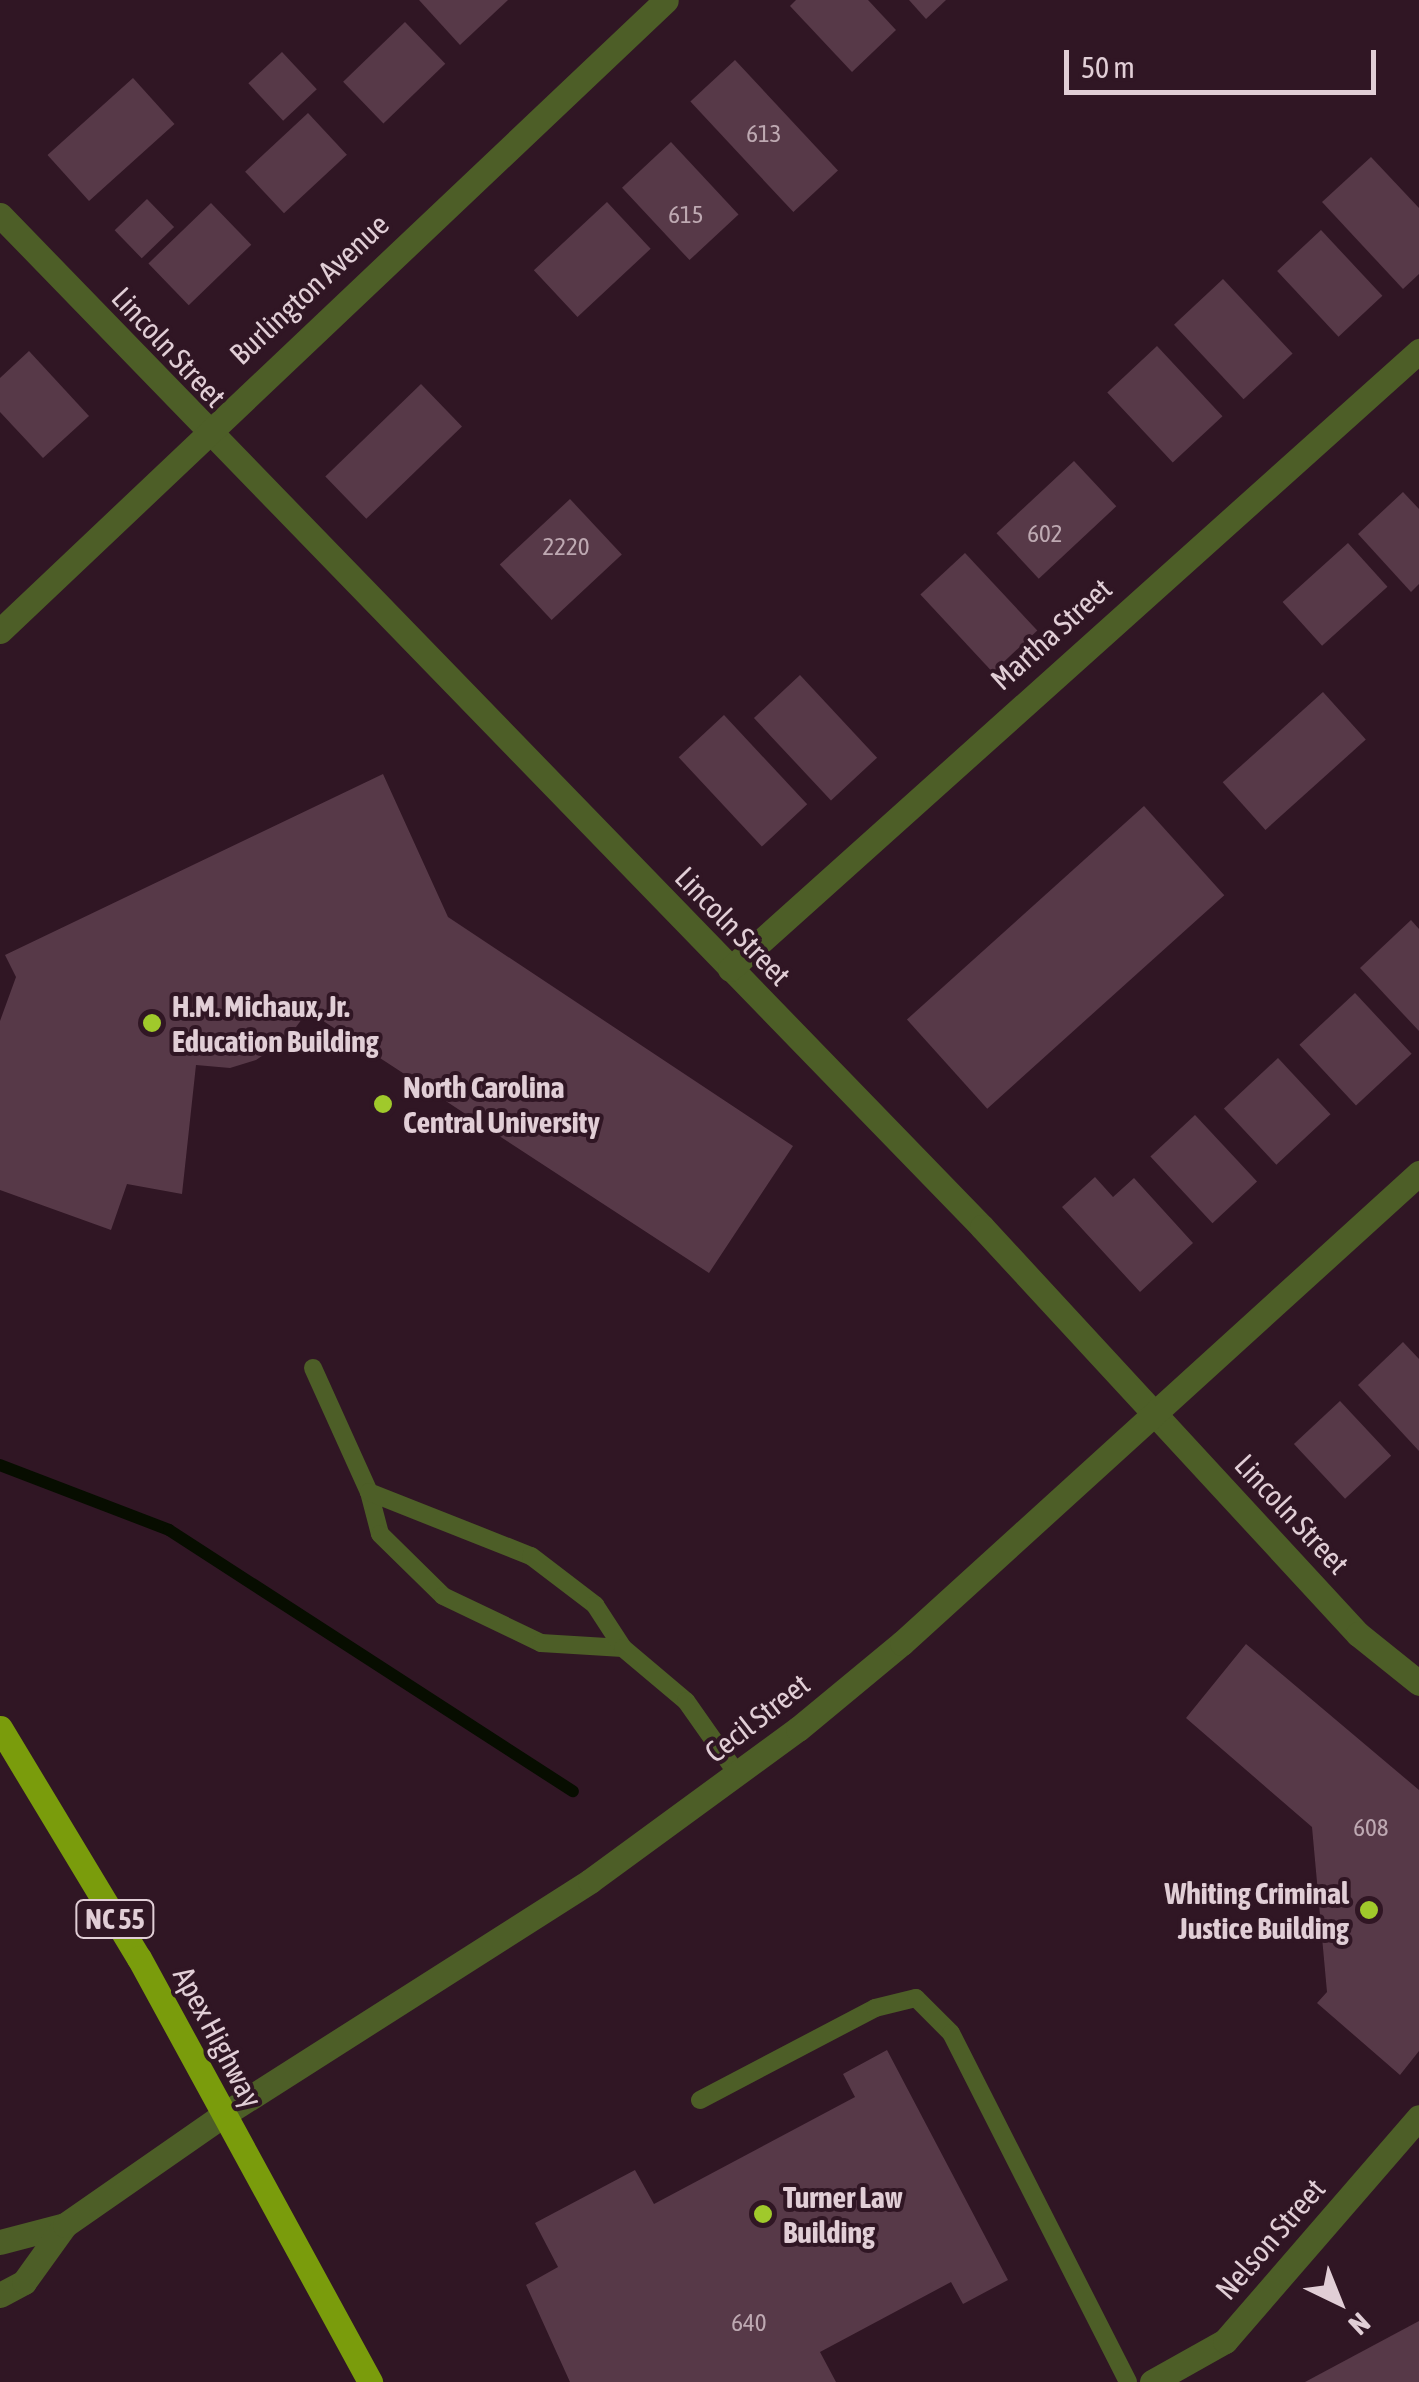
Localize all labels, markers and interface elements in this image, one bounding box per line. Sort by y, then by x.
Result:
scale bar [1069,30,1382,92]
text: 50 m [1081,50,1135,84]
house number: 613 [746,118,782,148]
house number: 615 [668,199,704,229]
street label: Burlington Avenue [222,206,396,372]
street label: Lincoln Street [104,280,234,414]
house number: 602 [1027,518,1063,548]
house number: 2220 [543,531,589,561]
street label: Martha Street [983,571,1119,697]
street label: Lincoln Street [668,859,798,993]
place label: H.M. Michaux, Jr. Education Building [172,988,379,1058]
marker: H.M. Michaux, Jr. Education Building [141,1012,163,1034]
place label: North Carolina Central University [403,1069,600,1140]
marker: North Carolina Central University [372,1093,394,1115]
street label: Lincoln Street [1227,1447,1357,1581]
street label: Cecil Street [698,1666,816,1770]
house number: 608 [1353,1812,1389,1842]
place label: Whiting Criminal Justice Building [1165,1875,1349,1946]
road number: NC 55 [75,1896,155,1942]
marker: Whiting Criminal Justice Building [1358,1899,1380,1921]
street label: Apex Highway [166,1960,270,2114]
street label: Nelson Street [1208,2171,1332,2307]
place label: Turner Law Building [783,2179,903,2250]
marker: Turner Law Building [752,2203,774,2225]
north arrow [1289,2252,1389,2352]
house number: 640 [731,2307,767,2337]
text: N [1343,2307,1376,2341]

